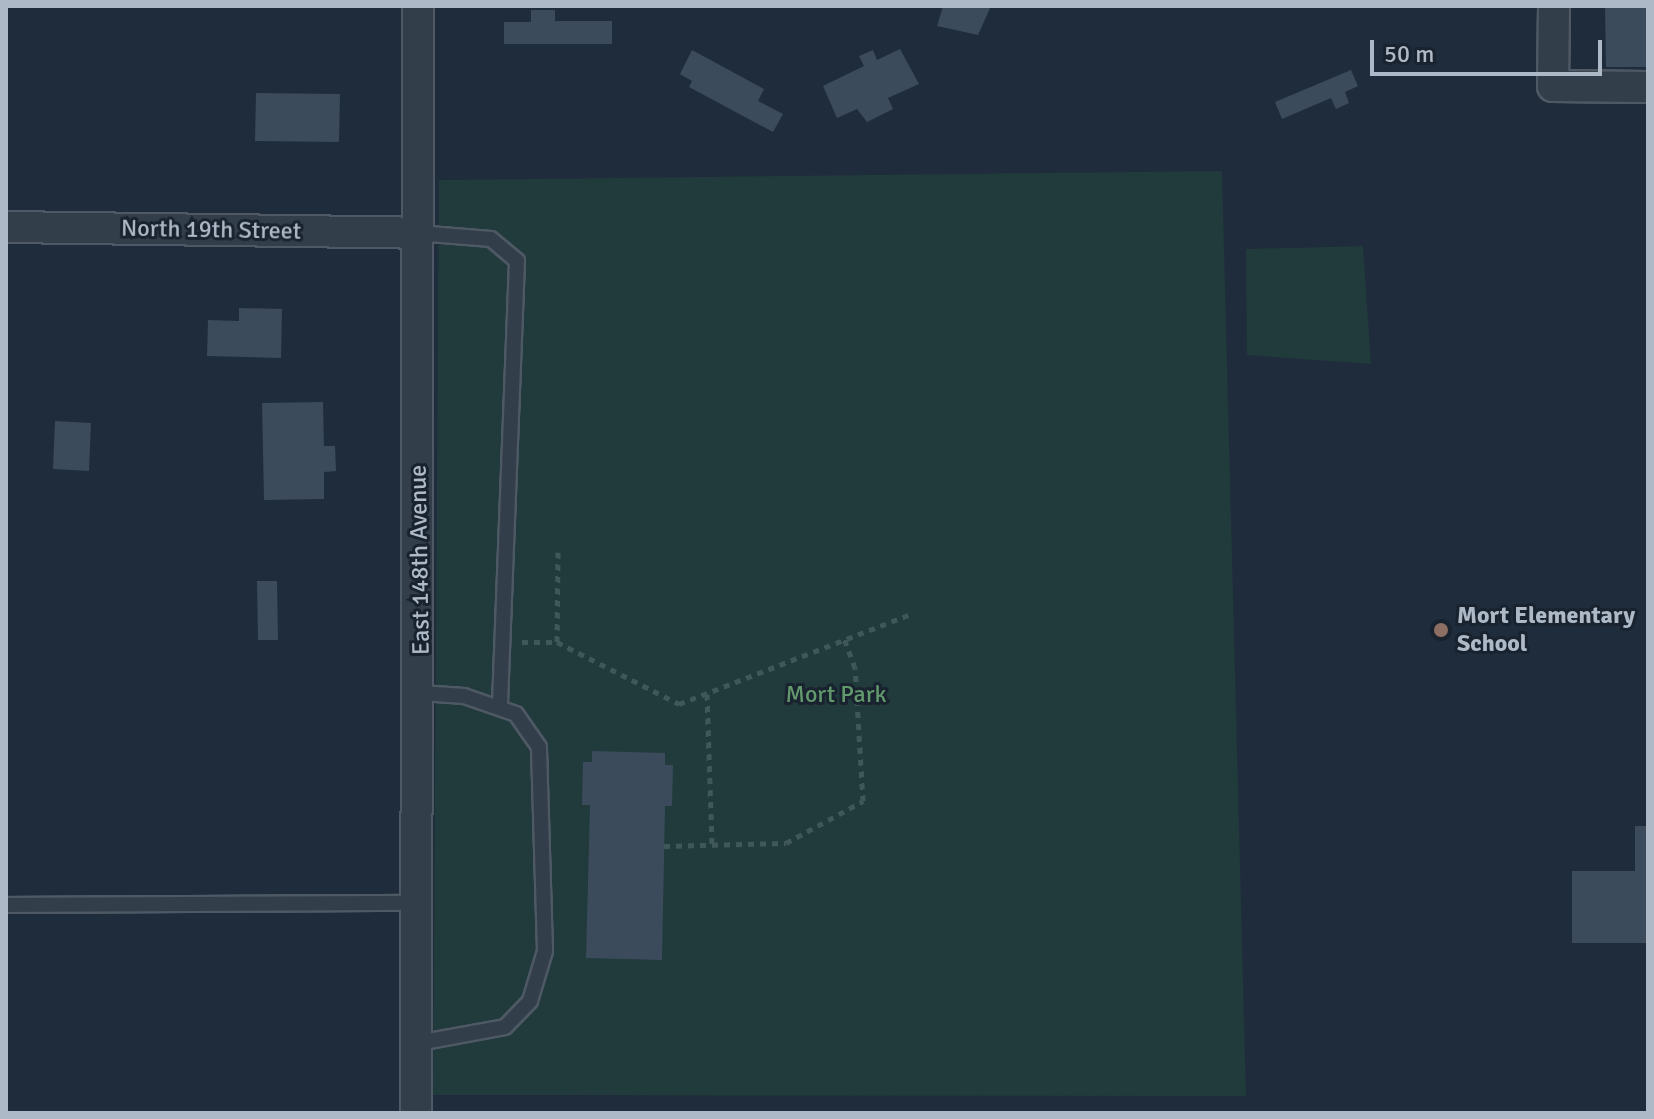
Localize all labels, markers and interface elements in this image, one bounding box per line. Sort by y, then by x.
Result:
scale bar [1374,24,1606,74]
text: 50 m [1384,39,1434,69]
street label: North 19th Street [121,214,301,246]
street label: East 148th Avenue [404,465,436,655]
place label: Mort Elementary School [1457,602,1635,658]
marker: Mort Elementary School [1432,621,1450,639]
park label: Mort Park [786,681,886,709]

